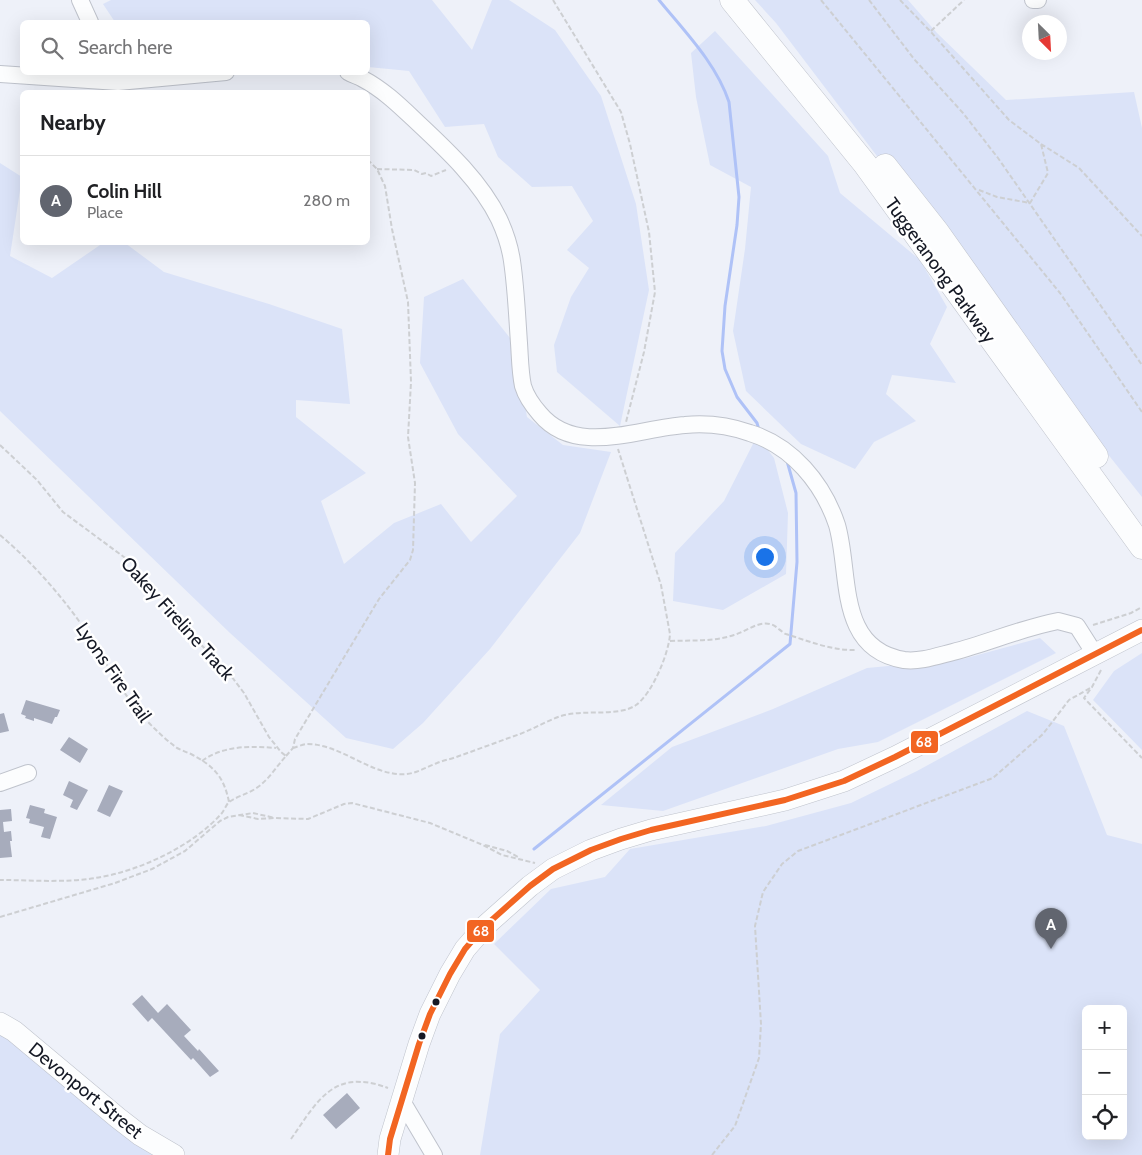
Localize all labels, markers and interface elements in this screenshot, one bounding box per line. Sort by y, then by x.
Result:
north arrow [1022,15,1067,60]
search box [20,20,370,75]
icon: search [38,34,66,62]
text: Search here [78,36,172,59]
text: Nearby [40,110,106,135]
text: Colin Hill [87,180,162,203]
text: A [51,191,61,210]
text: 280 m [303,191,350,210]
street label: Tuggeranong Parkway [880,193,1001,348]
text: Place [87,203,123,222]
your location [752,544,778,570]
street label: Oakey Fireline Track [116,552,239,685]
street label: Lyons Fire Trail [71,618,157,727]
line badge: 68 [910,730,939,754]
text: 68 [916,733,932,751]
pin: A [1035,908,1067,949]
line badge: 68 [466,919,495,943]
text: 68 [473,922,489,940]
unlabelled marker [431,997,441,1007]
map controls [1082,1005,1127,1140]
button: + [1082,1005,1127,1050]
unlabelled marker [417,1031,427,1041]
street label: Devonport Street [24,1037,148,1144]
button: − [1082,1050,1127,1095]
button: locate [1082,1095,1127,1140]

